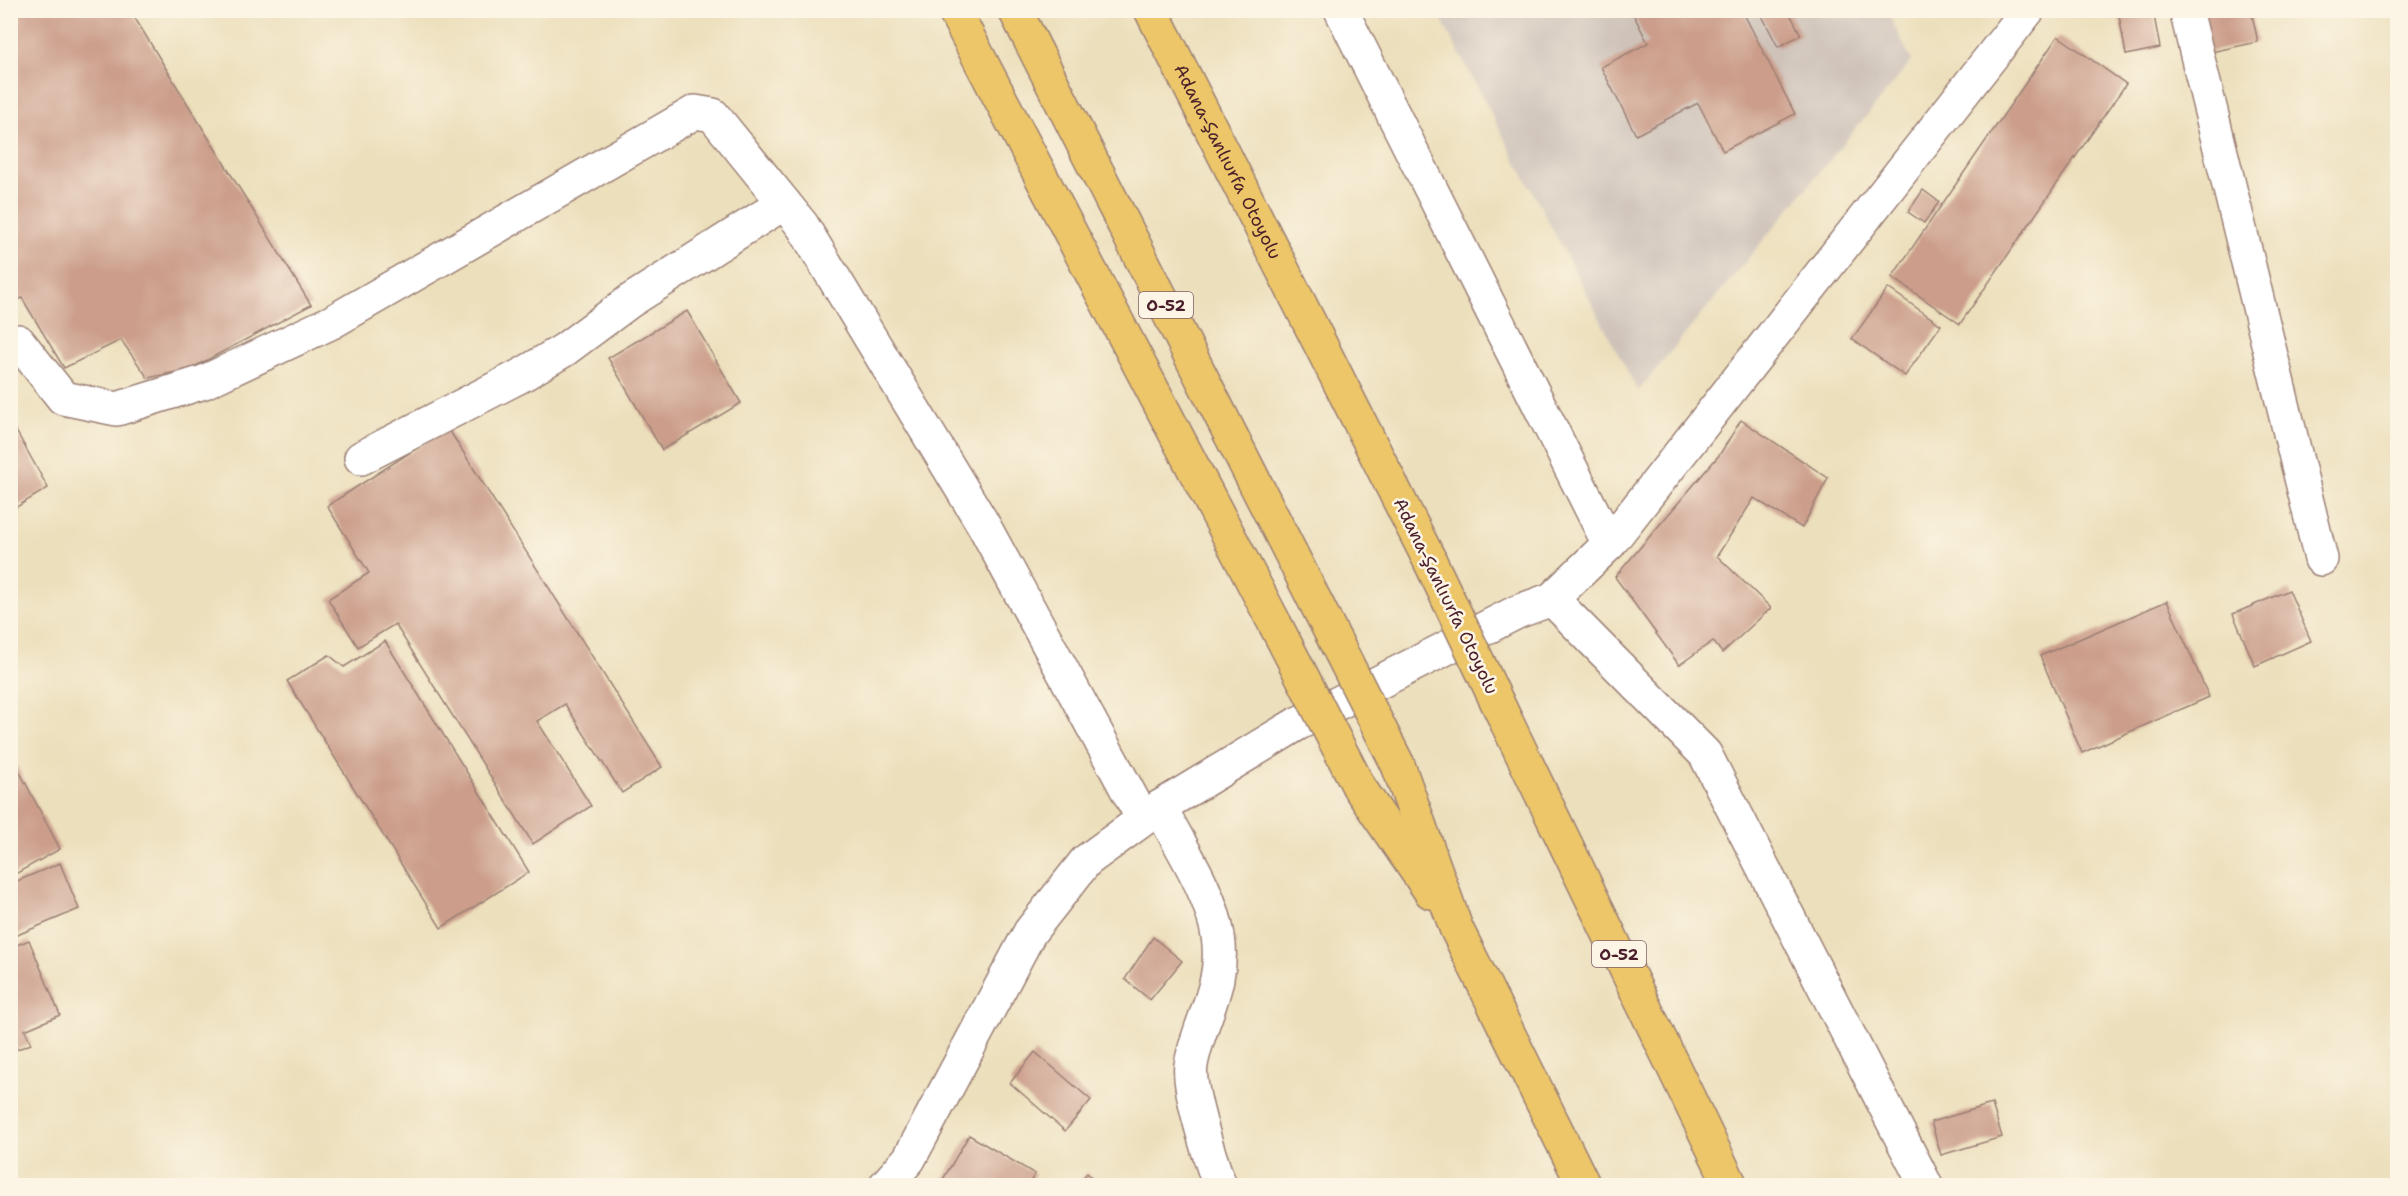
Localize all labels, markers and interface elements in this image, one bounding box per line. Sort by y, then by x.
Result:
street label: Adana-Şanlıurfa Otoyolu [1168,60,1287,263]
road number: O-52 [1139,292,1193,318]
street label: Adana-Şanlıurfa Otoyolu [1388,494,1504,698]
road number: O-52 [1592,941,1646,967]

